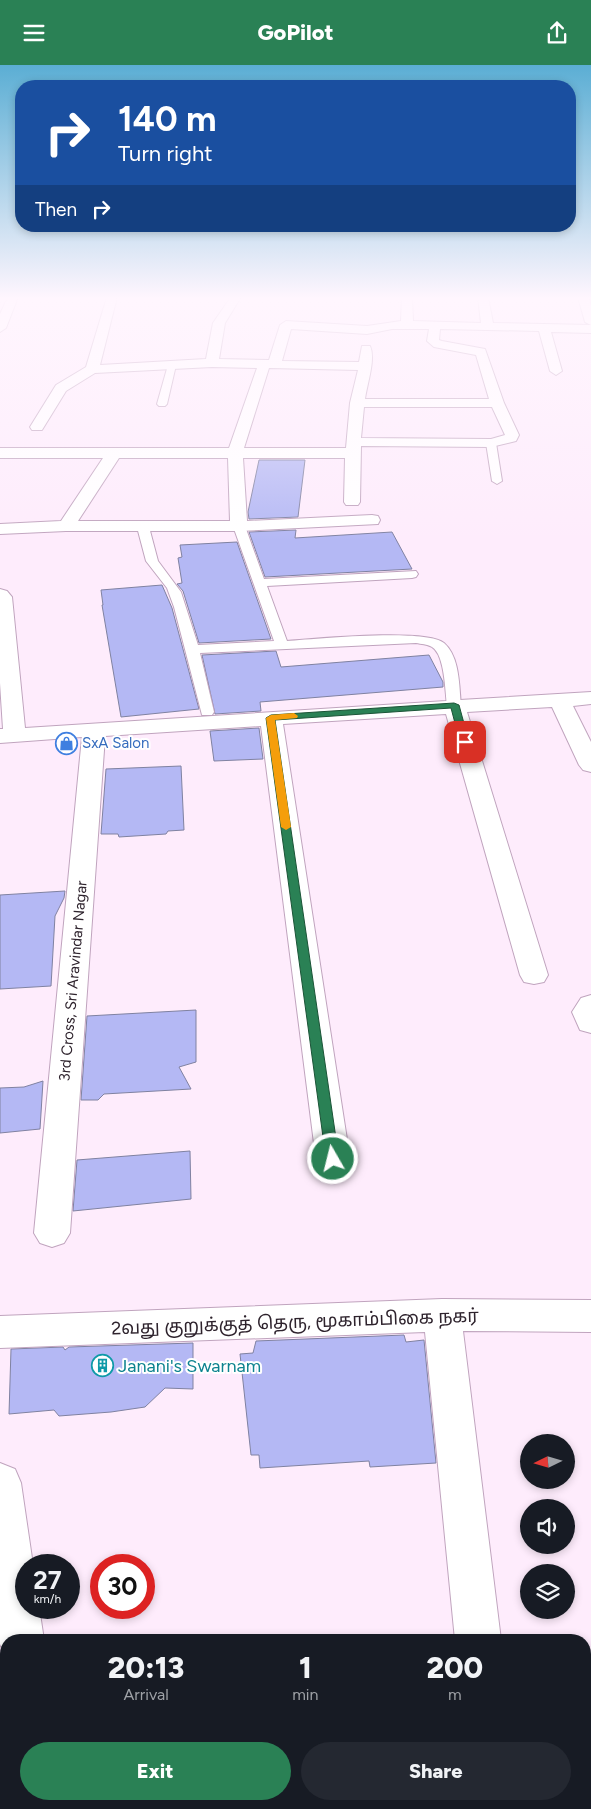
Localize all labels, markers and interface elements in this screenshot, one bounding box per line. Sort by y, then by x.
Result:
icon: menu [20,19,48,47]
text: GoPilot [257,19,334,46]
icon: share [543,19,571,47]
text: 140 m [118,98,216,140]
icon: right [35,100,100,165]
text: Turn right [118,140,213,167]
icon: right [87,195,115,223]
text: Then [35,198,77,221]
pin [444,721,486,763]
icon: arrive [451,728,479,756]
shop icon: SxA Salon [54,731,78,755]
place label: SxA Salon [82,734,149,752]
street label: 3rd Cross, Sri Aravindar Nagar [55,880,91,1082]
position arrow [306,1132,358,1184]
street label: 2வது குறுக்குத் தெரு, மூகாம்பிகை நகர் [111,1305,480,1341]
building icon: Janani's Swarnam [90,1354,114,1378]
place label: Janani's Swarnam [118,1355,261,1377]
north arrow [520,1434,575,1489]
map controls [520,1434,575,1619]
button: sound [520,1499,575,1554]
speed limit sign: 30 [90,1554,155,1619]
button: layers [520,1564,575,1619]
text: 27 [33,1565,62,1595]
text: km/h [34,1592,61,1606]
text: 20:13 [108,1649,184,1686]
text: 1 [299,1649,312,1686]
text: 200 [426,1649,483,1686]
text: Arrival [124,1685,169,1704]
text: min [292,1685,319,1704]
text: m [448,1685,462,1704]
button: Exit [20,1742,291,1800]
button: Share [301,1742,571,1800]

